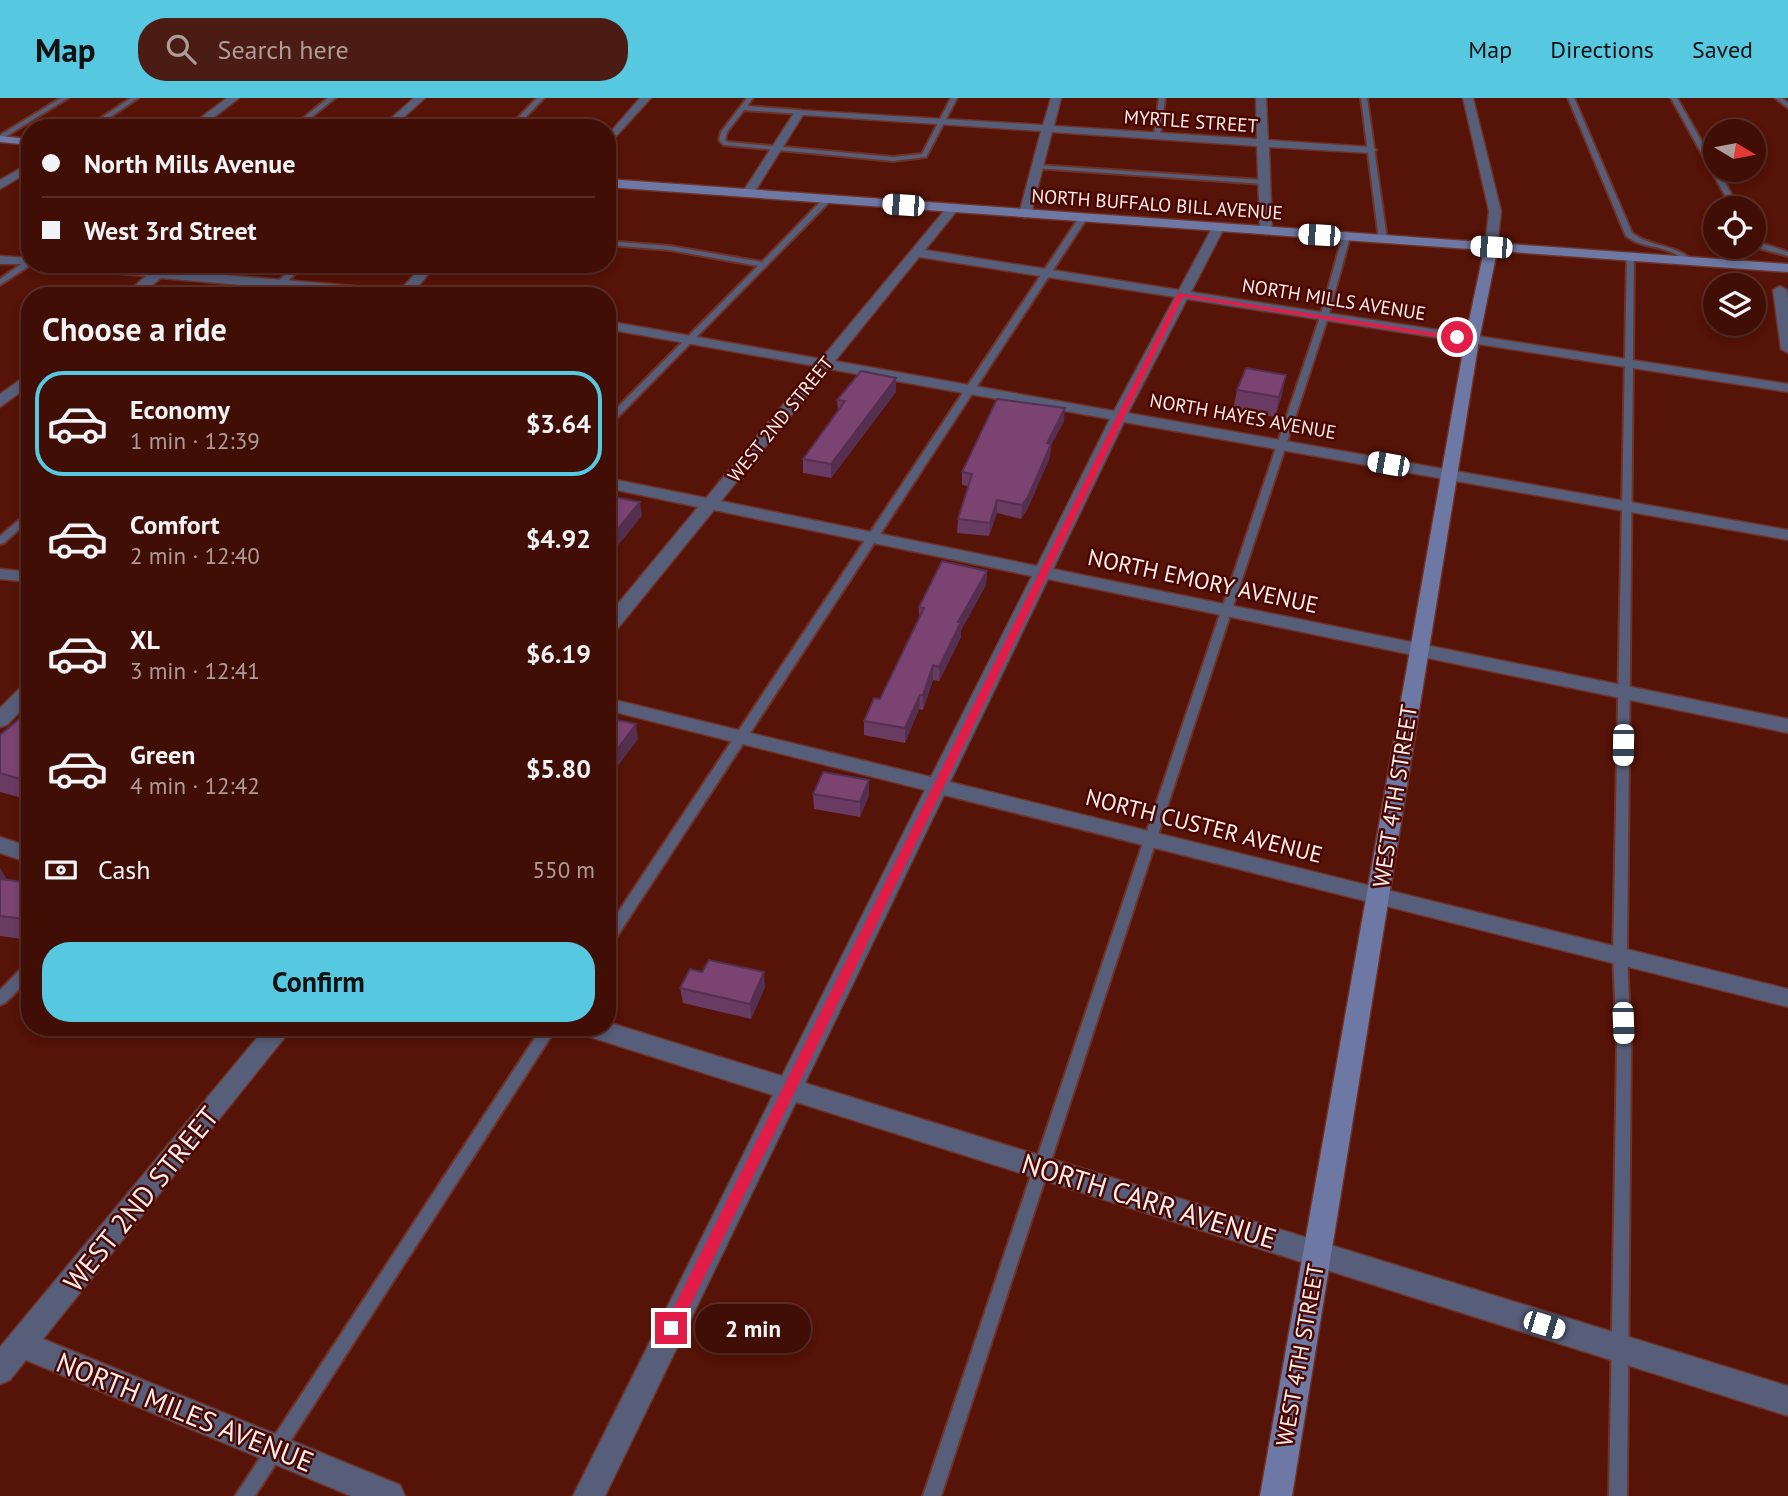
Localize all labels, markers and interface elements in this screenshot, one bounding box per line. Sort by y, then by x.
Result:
search box [138,18,628,81]
text: Map [35,28,96,71]
icon: search [162,30,200,68]
text: Search here [218,33,349,66]
text: Map [1468,34,1512,65]
text: Directions [1550,34,1654,65]
text: Saved [1692,34,1753,65]
street label: MYRTLE STREET [1123,104,1259,138]
north arrow [1703,119,1766,182]
map controls [1703,119,1766,336]
text: North Mills Avenue [84,147,295,180]
street label: NORTH BUFFALO BILL AVENUE [1031,183,1283,225]
car [882,193,925,217]
button: locate [1703,196,1766,259]
text: West 3rd Street [84,214,257,247]
car [1298,223,1341,247]
car [1470,235,1513,259]
street label: NORTH MILLS AVENUE [1240,273,1428,325]
button: layers [1703,273,1766,336]
text: Choose a ride [42,308,227,350]
route start [1441,321,1473,353]
street label: WEST 2ND STREET [722,351,838,487]
street label: NORTH HAYES AVENUE [1148,388,1338,444]
icon: car [46,392,109,455]
text: Economy [130,393,230,426]
text: $3.64 [526,407,591,440]
text: 1 min · 12:39 [130,426,260,455]
car [1366,450,1411,478]
icon: car [46,507,109,570]
text: Comfort [130,508,220,541]
text: $4.92 [526,522,591,555]
text: 2 min · 12:40 [130,541,260,570]
street label: NORTH EMORY AVENUE [1085,542,1321,619]
icon: car [46,622,109,685]
text: XL [130,623,160,656]
text: $6.19 [526,637,591,670]
text: 3 min · 12:41 [130,656,260,685]
street label: WEST 4TH STREET [1366,702,1423,889]
car [1613,724,1634,766]
icon: car [46,737,109,800]
text: Green [130,738,195,771]
text: $5.80 [526,752,591,785]
text: 4 min · 12:42 [130,771,260,800]
street label: NORTH CUSTER AVENUE [1083,782,1326,869]
icon: cash [42,851,80,889]
text: Cash [98,853,150,886]
text: 550 m [533,855,595,884]
button: Confirm [42,942,595,1022]
car [1612,1002,1635,1044]
street label: WEST 2ND STREET [55,1098,227,1299]
street label: NORTH CARR AVENUE [1017,1144,1281,1257]
street label: WEST 4TH STREET [1269,1261,1330,1448]
callout: 2 min [696,1304,811,1352]
car [1521,1309,1568,1341]
route end [655,1312,687,1344]
text: 2 min [725,1314,781,1343]
street label: NORTH MILES AVENUE [51,1343,319,1480]

